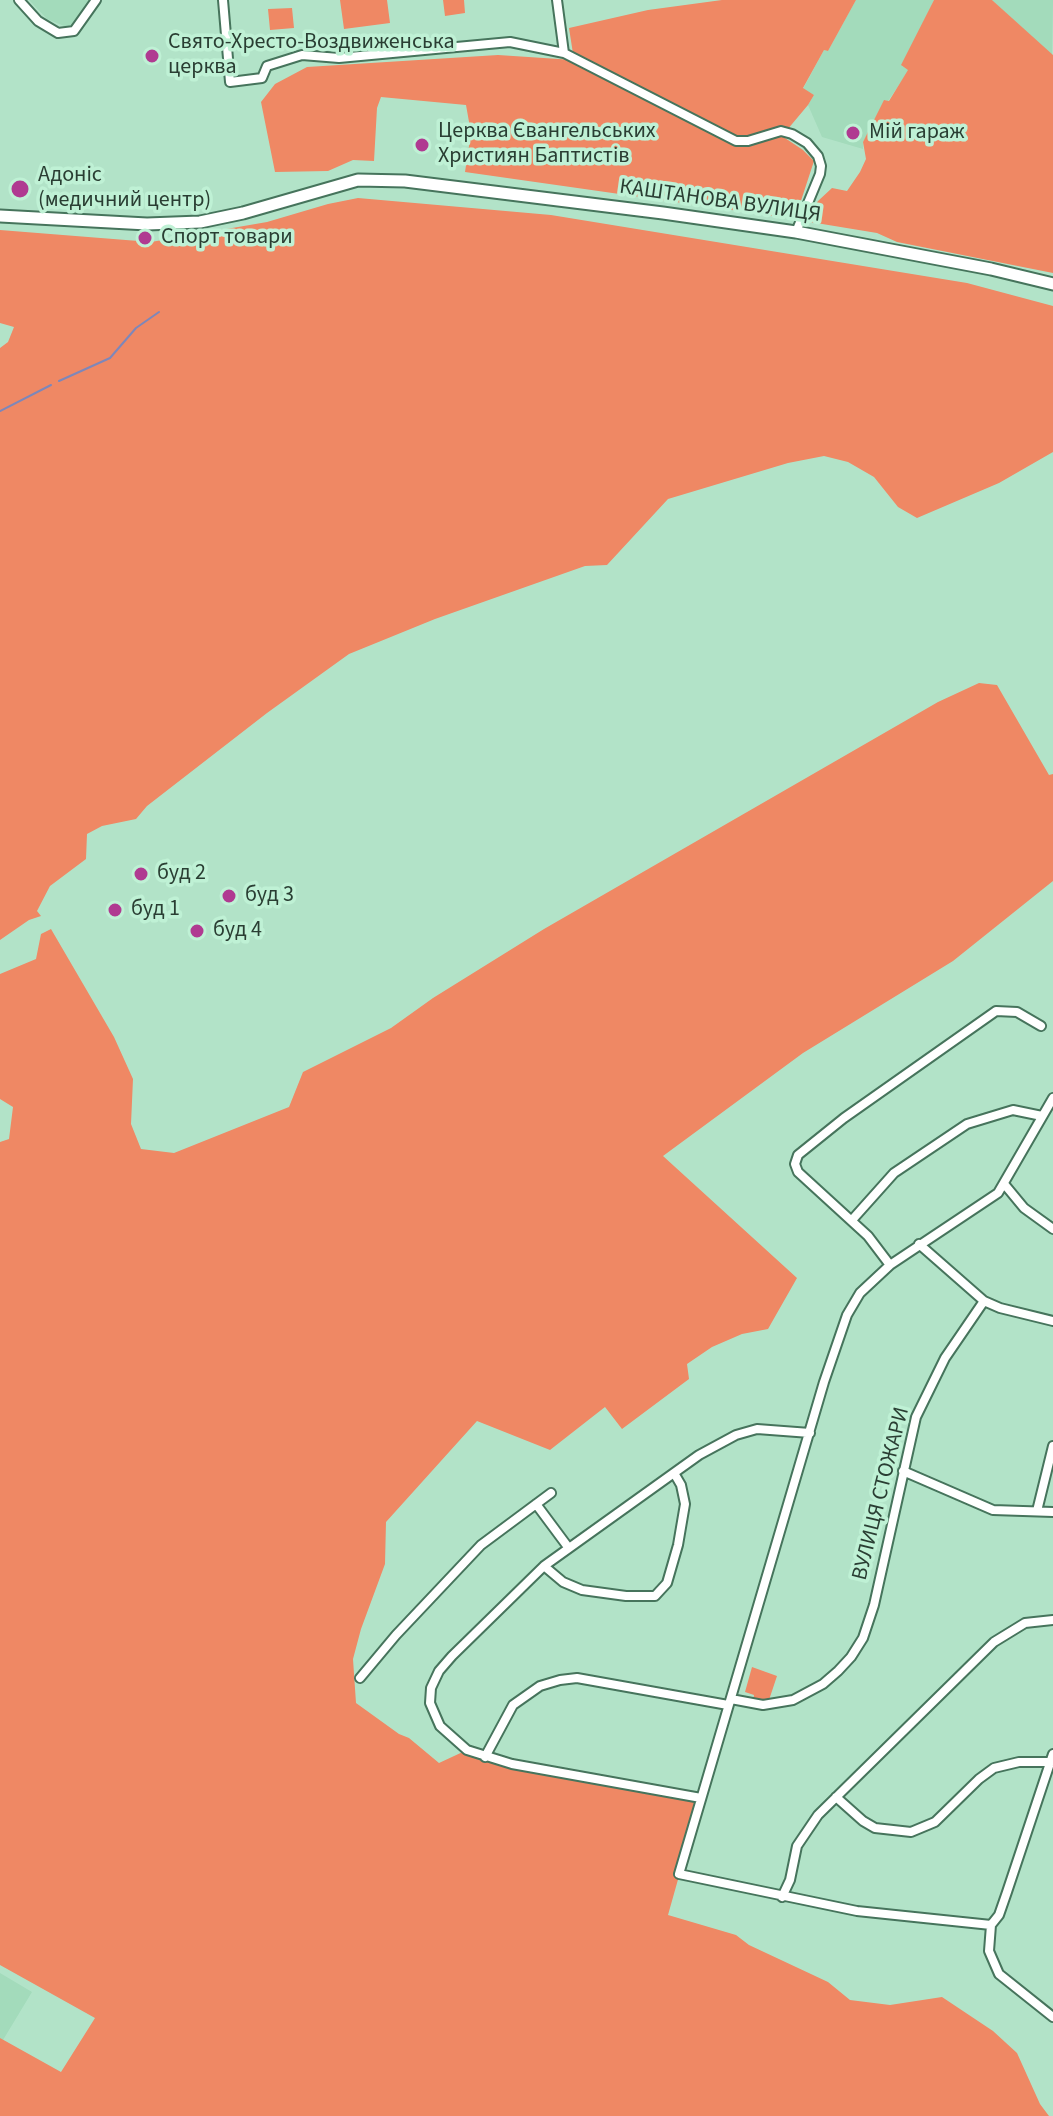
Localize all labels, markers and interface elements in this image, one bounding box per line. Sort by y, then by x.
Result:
place label: Свято-Хресто-Воздвиженська церква [168,30,455,82]
marker: Свято-Хресто-Воздвиженська церква [143,47,161,65]
place label: Церква Євангельських Християн Баптистів [438,119,656,170]
place label: Мій гараж [869,120,965,146]
marker: Мій гараж [844,124,862,142]
marker: Церква Євангельських Християн Баптистів [413,136,431,154]
place label: Адоніс (медичний центр) [38,163,211,214]
street label: КАШТАНОВА ВУЛИЦЯ [618,175,822,229]
marker: Адоніс (медичний центр) [9,178,31,200]
place label: Спорт товари [161,225,293,251]
marker: Спорт товари [136,229,154,247]
place label: буд 2 [157,861,206,887]
marker: буд 2 [132,865,150,883]
place label: буд 3 [245,883,294,909]
marker: буд 3 [220,887,238,905]
place label: буд 1 [131,897,180,923]
marker: буд 1 [106,901,124,919]
place label: буд 4 [213,918,262,944]
marker: буд 4 [188,922,206,940]
street label: ВУЛИЦЯ СТОЖАРИ [848,1405,916,1583]

